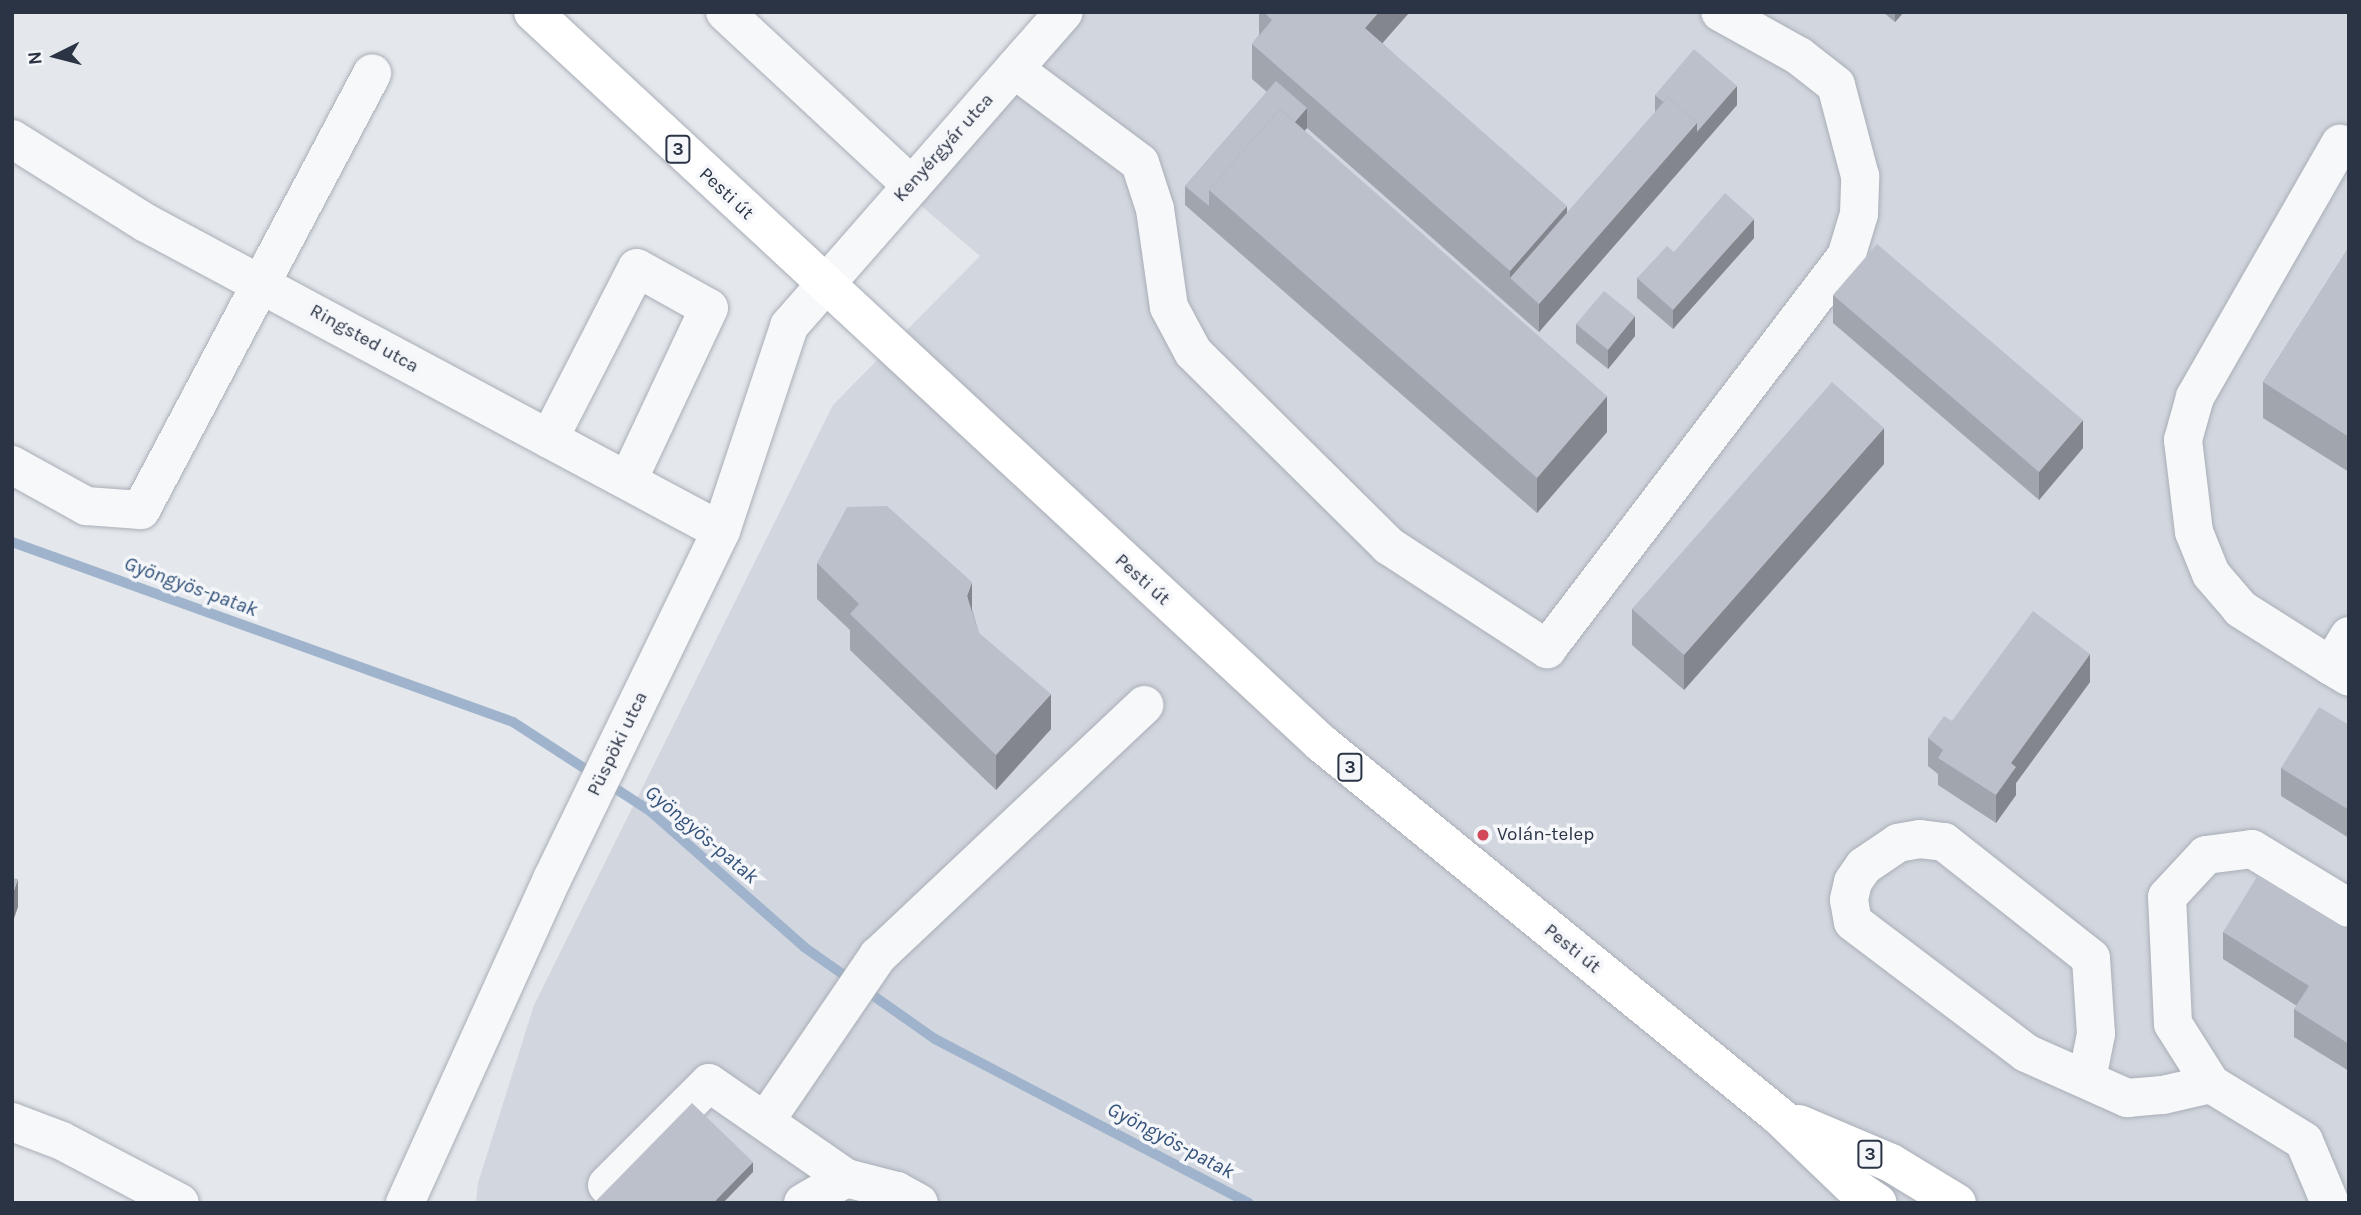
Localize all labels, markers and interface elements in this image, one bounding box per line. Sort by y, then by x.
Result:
north arrow [21,21,91,91]
text: N [23,50,47,66]
street label: Kenyérgyár utca [889,89,999,207]
road number: 3 [664,134,692,164]
street label: Pesti út [694,163,758,225]
street label: Ringsted utca [306,300,422,378]
street label: Pesti út [1110,549,1174,611]
water label: Gyöngyös-patak [121,550,261,622]
street label: Püspöki utca [583,688,653,800]
road number: 3 [1336,752,1364,782]
water label: Gyöngyös-patak [640,779,764,889]
place label: Volán-telep [1497,824,1594,846]
marker: Volán-telep [1475,827,1491,843]
street label: Pesti út [1539,919,1605,979]
water label: Gyöngyös-patak [1103,1096,1239,1184]
road number: 3 [1856,1140,1884,1168]

